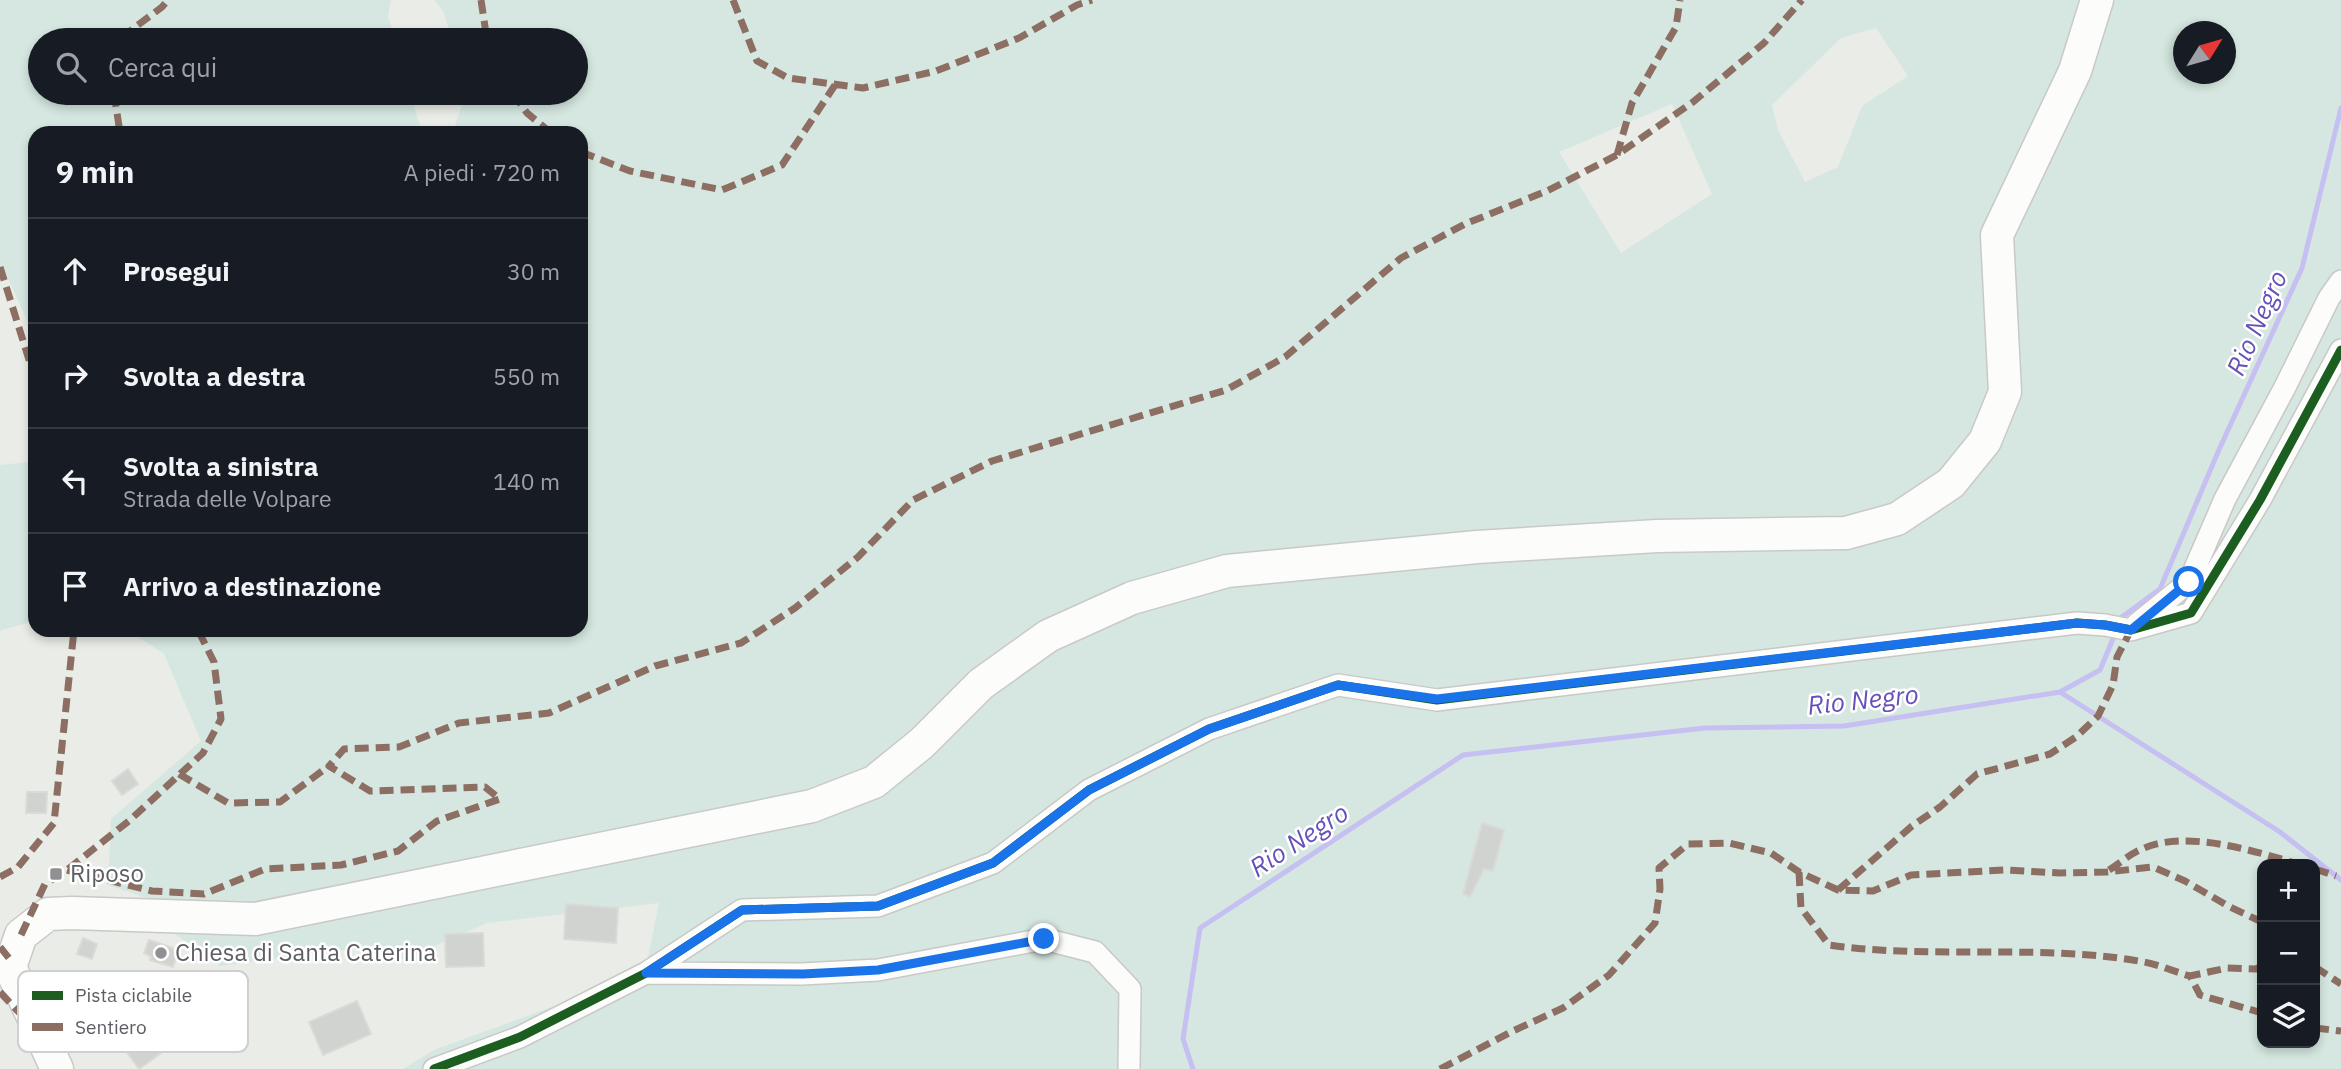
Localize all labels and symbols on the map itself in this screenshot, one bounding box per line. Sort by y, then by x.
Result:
north arrow [2173,21,2236,84]
water label: Rio Negro [2218,265,2294,380]
route start [2173,566,2204,597]
water label: Rio Negro [1806,676,1920,722]
water label: Rio Negro [1242,795,1354,884]
place label: Riposo [70,857,144,889]
marker: Riposo [48,866,64,882]
route end [1028,923,1059,954]
place label: Chiesa di Santa Caterina [175,936,436,968]
marker: Chiesa di Santa Caterina [153,945,169,961]
legend [18,971,248,1052]
text: Pista ciclabile [75,983,192,1007]
text: Sentiero [75,1015,147,1039]

